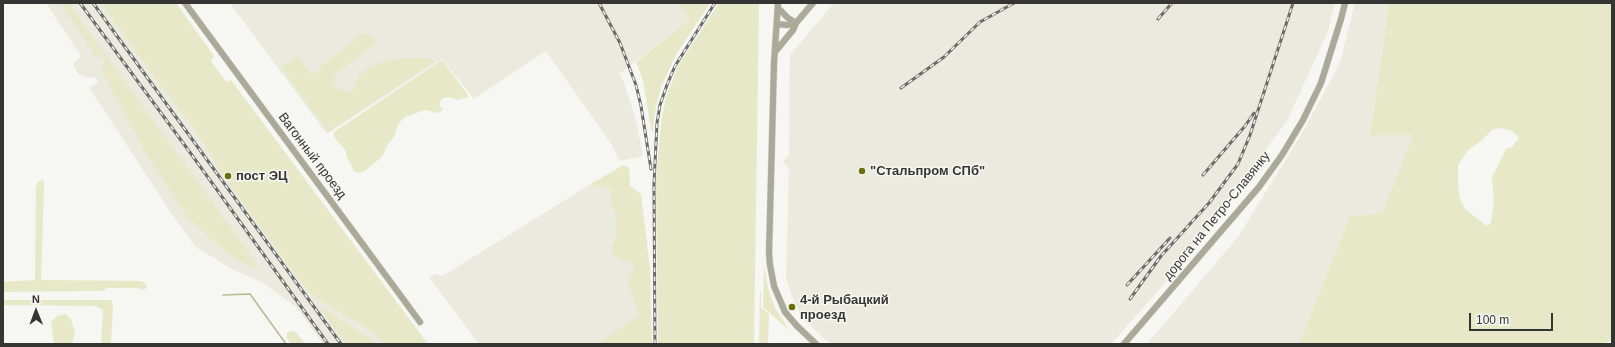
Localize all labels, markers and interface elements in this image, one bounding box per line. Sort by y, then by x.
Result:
street label: Вагонный проезд [275,110,349,202]
street label: дорога на Петро-Славянку [1160,149,1274,283]
place label: "Стальпром СПб" [870,163,985,179]
marker: "Стальпром СПб" [857,166,867,176]
place label: пост ЭЦ [236,168,288,184]
marker: пост ЭЦ [223,171,233,181]
north arrow [16,291,56,331]
place label: 4-й Рыбацкий проезд [800,292,889,323]
text: N [32,293,40,305]
marker: 4-й Рыбацкий проезд [787,302,797,312]
scale bar [1471,305,1555,331]
text: 100 m [1476,313,1509,327]

